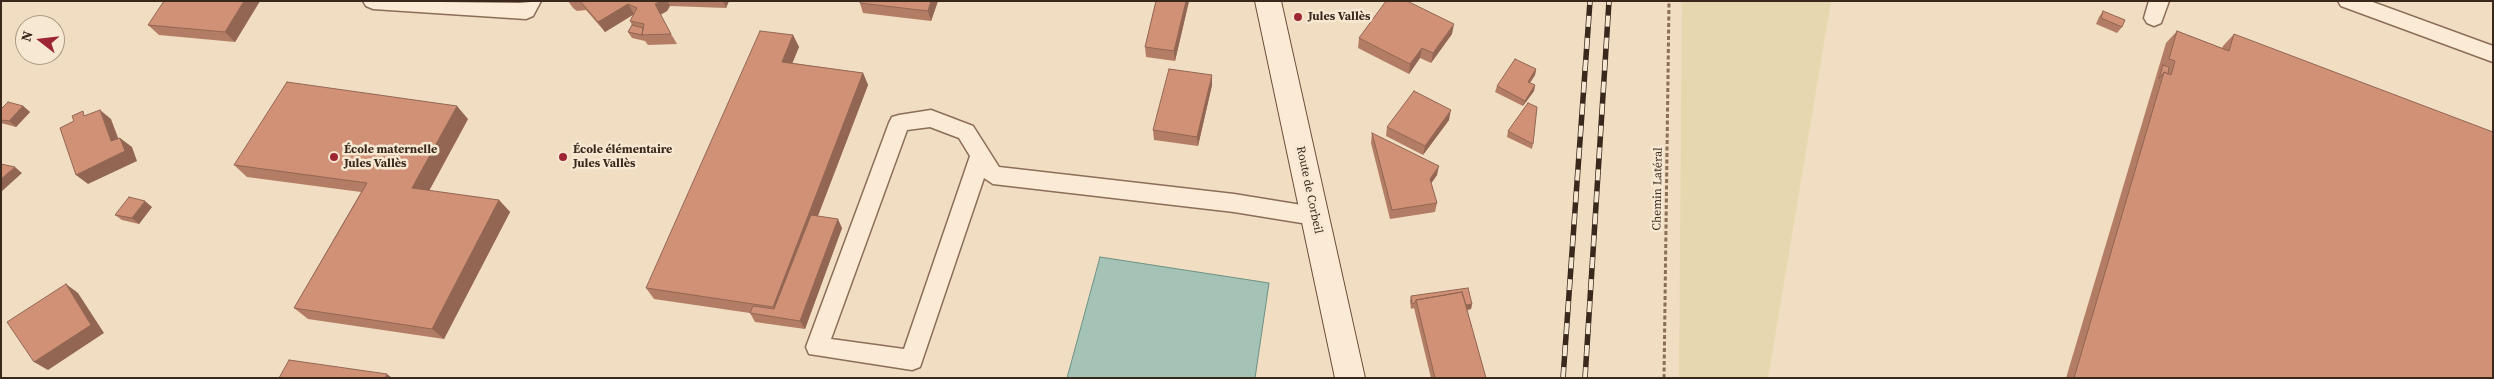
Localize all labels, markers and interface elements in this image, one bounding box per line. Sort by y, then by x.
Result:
place label: Jules Vallès [1308,10,1371,24]
marker: Jules Vallès [1292,11,1304,23]
north arrow [15,15,65,65]
text: N [16,28,38,44]
place label: École maternelle Jules Vallès [344,143,437,171]
place label: École élémentaire Jules Vallès [573,143,672,171]
street label: Route de Corbeil [1293,145,1325,235]
street label: Chemin Latéral [1650,147,1666,231]
marker: École maternelle Jules Vallès [328,151,340,163]
marker: École élémentaire Jules Vallès [557,151,569,163]

